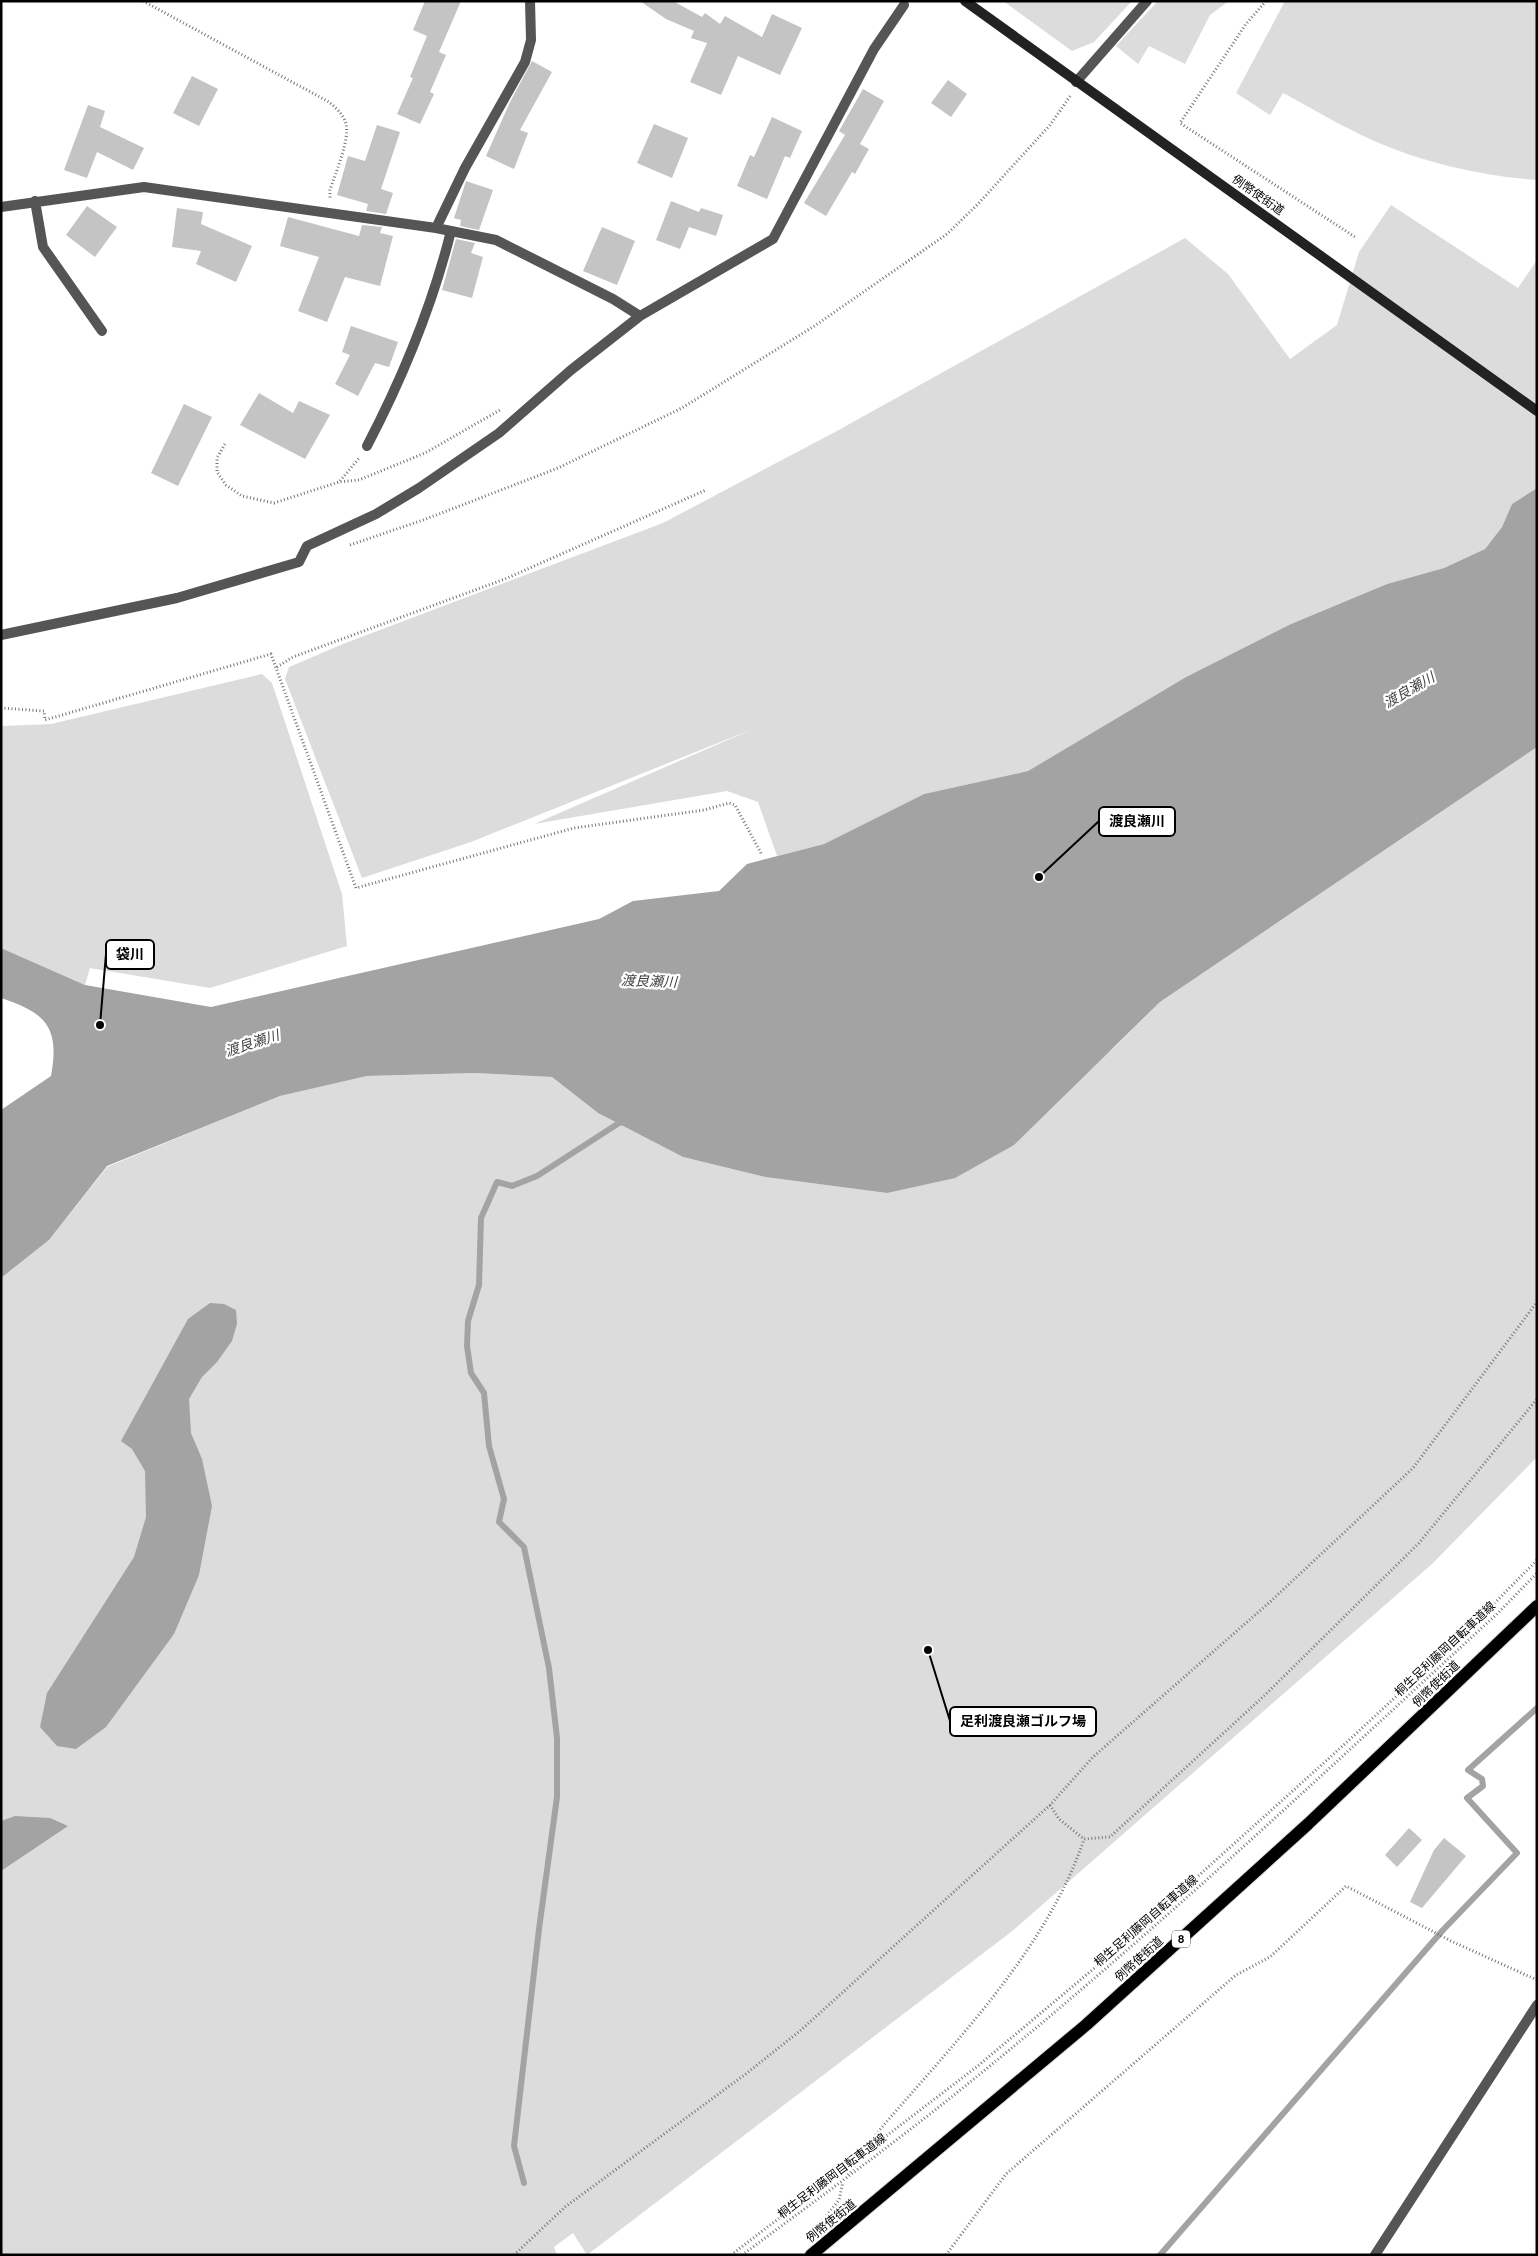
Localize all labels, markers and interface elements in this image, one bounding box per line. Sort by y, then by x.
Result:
street label: 例幣使街道 [1229,172,1287,218]
water label: 渡良瀬川 [1381,668,1439,711]
callout: 渡良瀬川 [1099,807,1175,836]
text: 渡良瀬川 [1109,813,1165,829]
callout: 袋川 [106,940,154,969]
text: 袋川 [116,946,144,962]
water label: 渡良瀬川 [621,972,679,990]
water label: 渡良瀬川 [223,1026,283,1059]
street label: 桐生足利藤岡自転車道線 [1392,1599,1498,1699]
street label: 例幣使街道 [1410,1658,1462,1710]
callout: 足利渡良瀬ゴルフ場 [950,1707,1096,1736]
text: 足利渡良瀬ゴルフ場 [960,1713,1086,1729]
street label: 桐生足利藤岡自転車道線 [1092,1872,1200,1970]
road number: 8 [1172,1930,1190,1948]
street label: 例幣使街道 [1112,1934,1166,1984]
street label: 桐生足利藤岡自転車道線 [775,2131,889,2221]
street label: 例幣使街道 [803,2197,859,2245]

